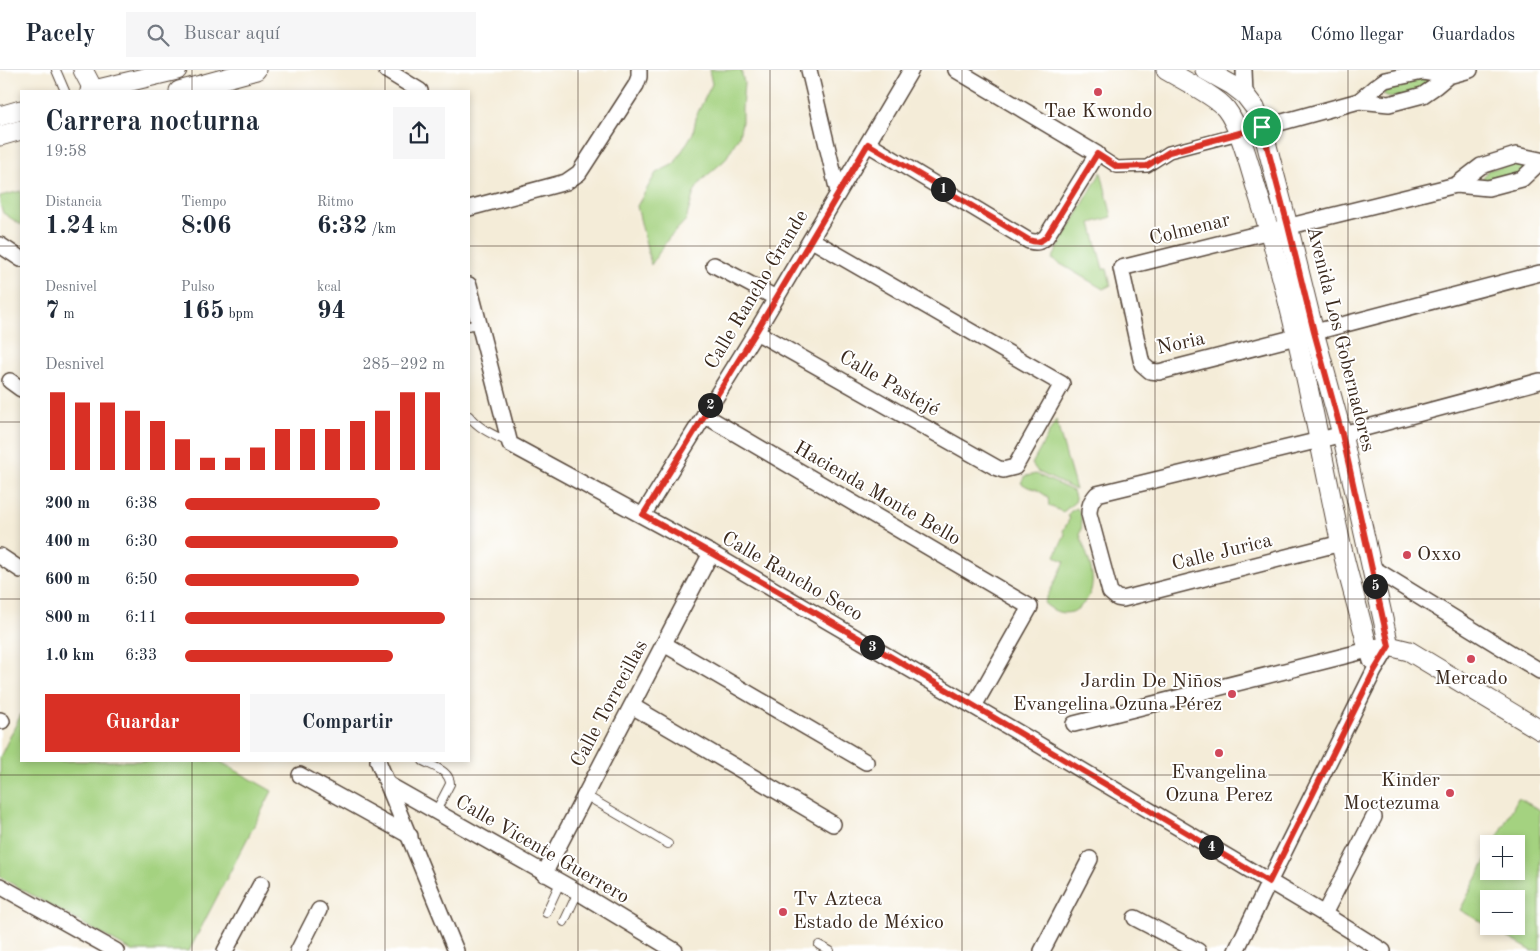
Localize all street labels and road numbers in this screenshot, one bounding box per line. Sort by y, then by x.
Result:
street label: Calle Rancho Grande [702,207,812,373]
street label: Colmenar [1147,210,1233,250]
street label: Avenida Los Gobernadores [1302,224,1378,454]
street label: Noria [1155,329,1207,359]
street label: Calle Pastejé [836,347,942,421]
street label: Hacienda Monte Bello [790,438,964,550]
street label: Calle Rancho Seco [718,529,866,625]
street label: Calle Jurica [1170,531,1274,575]
street label: Calle Torrecillas [568,637,652,771]
street label: Calle Vicente Guerrero [452,792,632,908]

